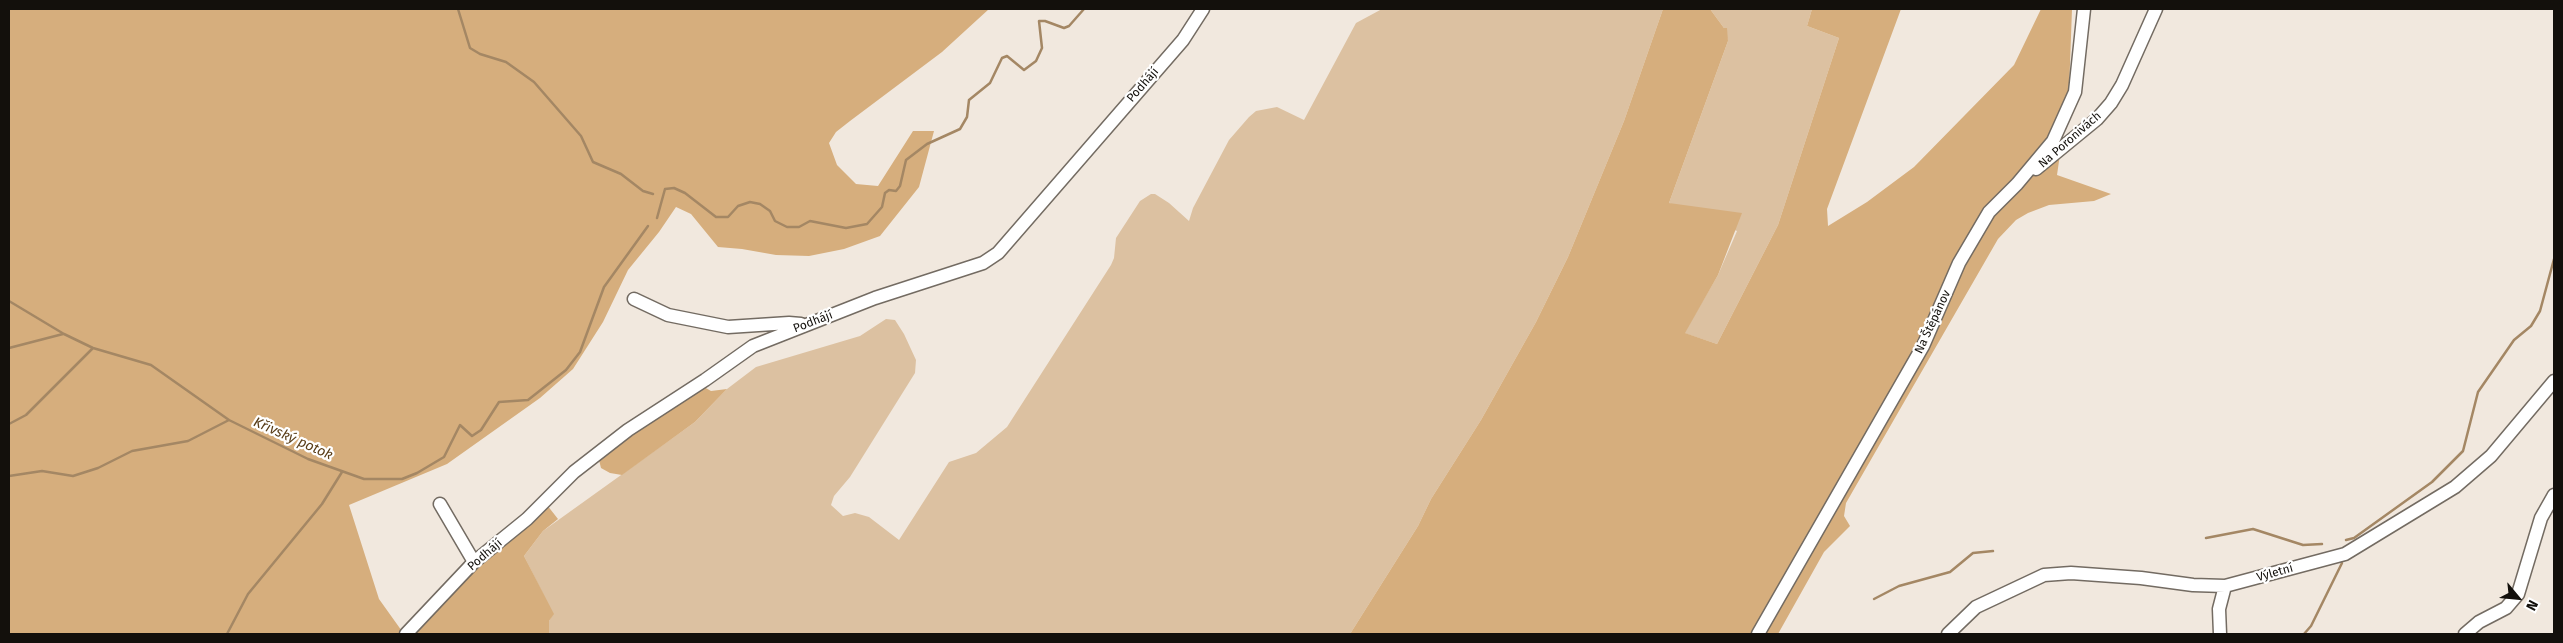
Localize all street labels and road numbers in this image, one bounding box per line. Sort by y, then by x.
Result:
street label: Podhájí [1124,65,1162,105]
street label: Na Poronivách [2036,109,2104,171]
street label: Na Štěpánov [1912,288,1954,356]
street label: Podhájí [791,308,835,336]
street label: Podhájí [465,536,505,574]
street label: Výletní [2255,561,2295,585]

